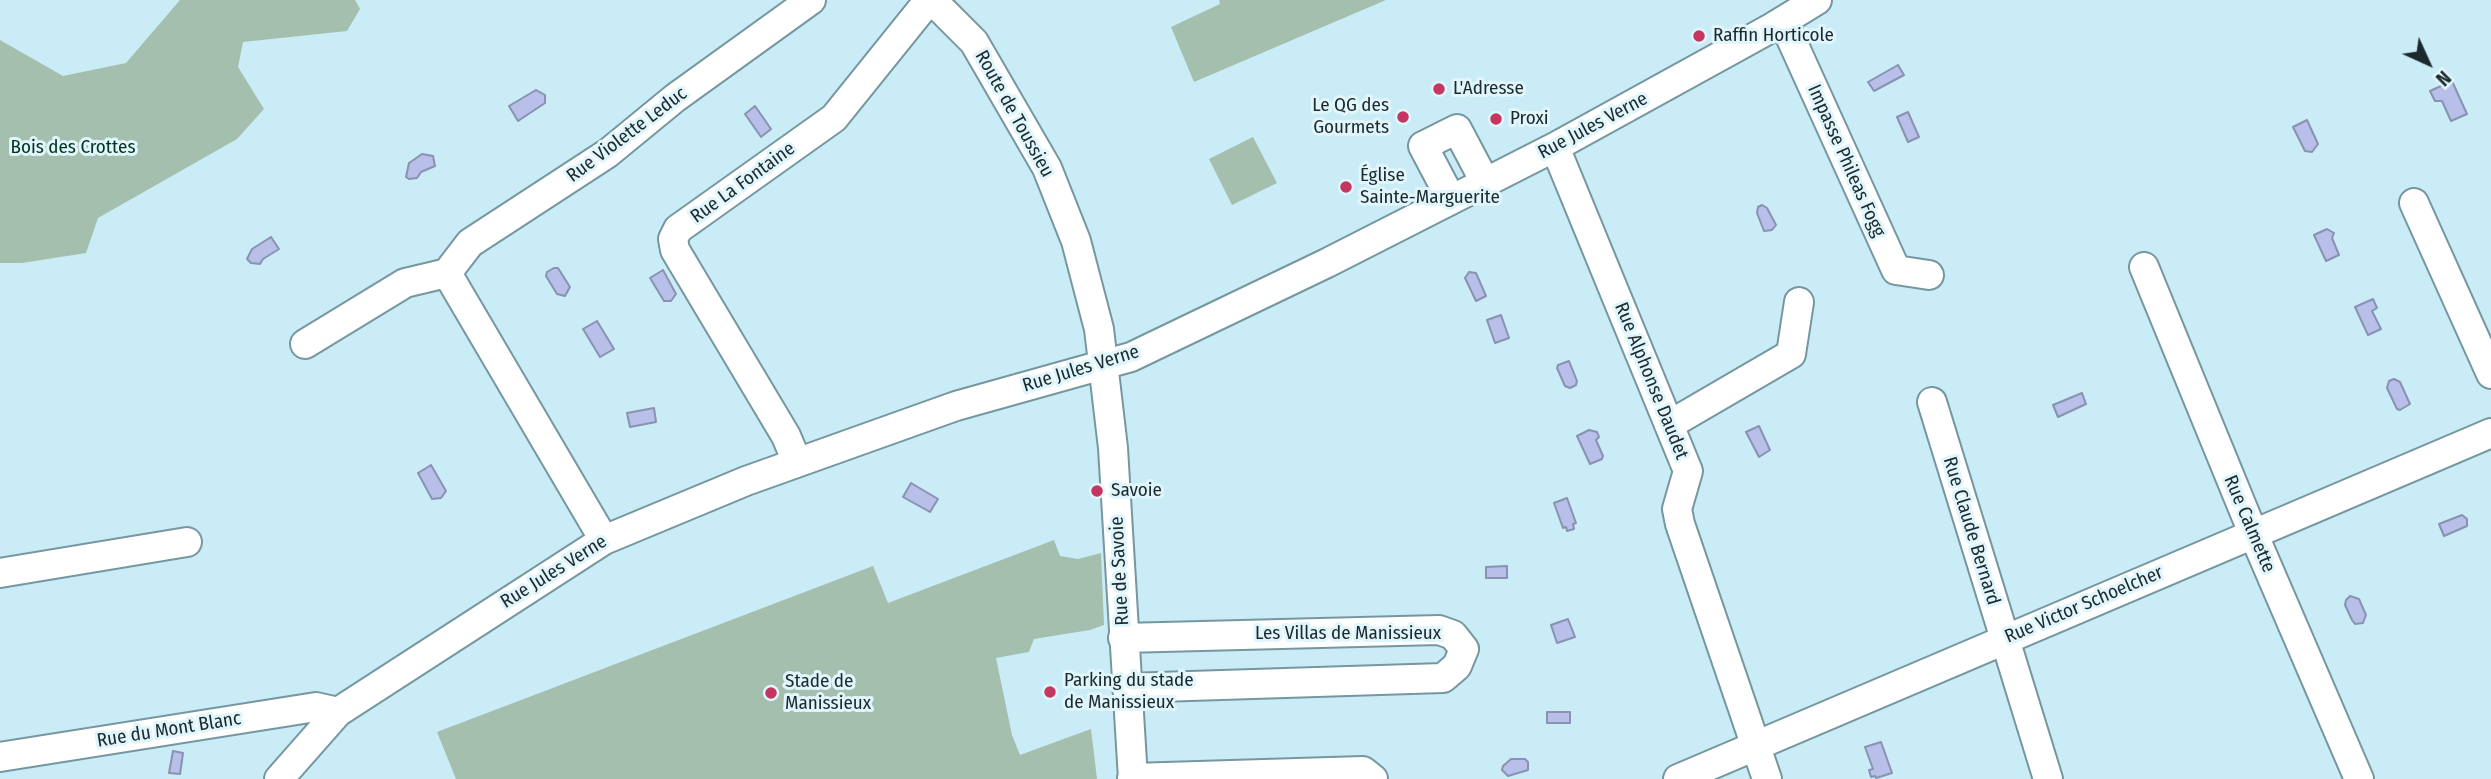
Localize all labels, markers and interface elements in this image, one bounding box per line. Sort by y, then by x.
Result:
place label: Raffin Horticole [1713,25,1834,47]
marker: Raffin Horticole [1691,28,1707,44]
north arrow [2393,28,2463,98]
street label: Route de Toussieu [970,47,1058,181]
text: N [2431,66,2455,90]
place label: L'Adresse [1453,78,1524,100]
marker: L'Adresse [1431,81,1447,97]
street label: Impasse Phileas Fogg [1802,81,1890,241]
street label: Rue Violette Leduc [562,82,692,188]
street label: Rue Jules Verne [1534,88,1652,164]
place label: Le QG des Gourmets [1312,95,1389,139]
place label: Proxi [1510,108,1549,130]
marker: Le QG des Gourmets [1395,109,1411,125]
marker: Proxi [1488,111,1504,127]
park label: Bois des Crottes [10,137,136,159]
street label: Rue La Fontaine [686,137,800,229]
place label: Église Sainte-Marguerite [1360,165,1500,209]
marker: Église Sainte-Marguerite [1338,179,1354,195]
street label: Rue Alphonse Daudet [1609,299,1693,463]
street label: Rue Jules Verne [1020,340,1142,398]
street label: Rue Claude Bernard [1938,454,2004,608]
street label: Rue Calmette [2218,472,2280,576]
place label: Savoie [1111,480,1162,502]
marker: Savoie [1089,483,1105,499]
street label: Rue de Savoie [1106,516,1134,626]
street label: Rue Jules Verne [497,530,611,614]
street label: Rue Victor Schoelcher [2001,561,2167,649]
street label: Les Villas de Manissieux [1255,623,1441,645]
place label: Parking du stade de Manissieux [1064,670,1194,714]
place label: Stade de Manissieux [785,671,871,715]
marker: Parking du stade de Manissieux [1042,684,1058,700]
marker: Stade de Manissieux [763,685,779,701]
street label: Rue du Mont Blanc [95,707,243,753]

